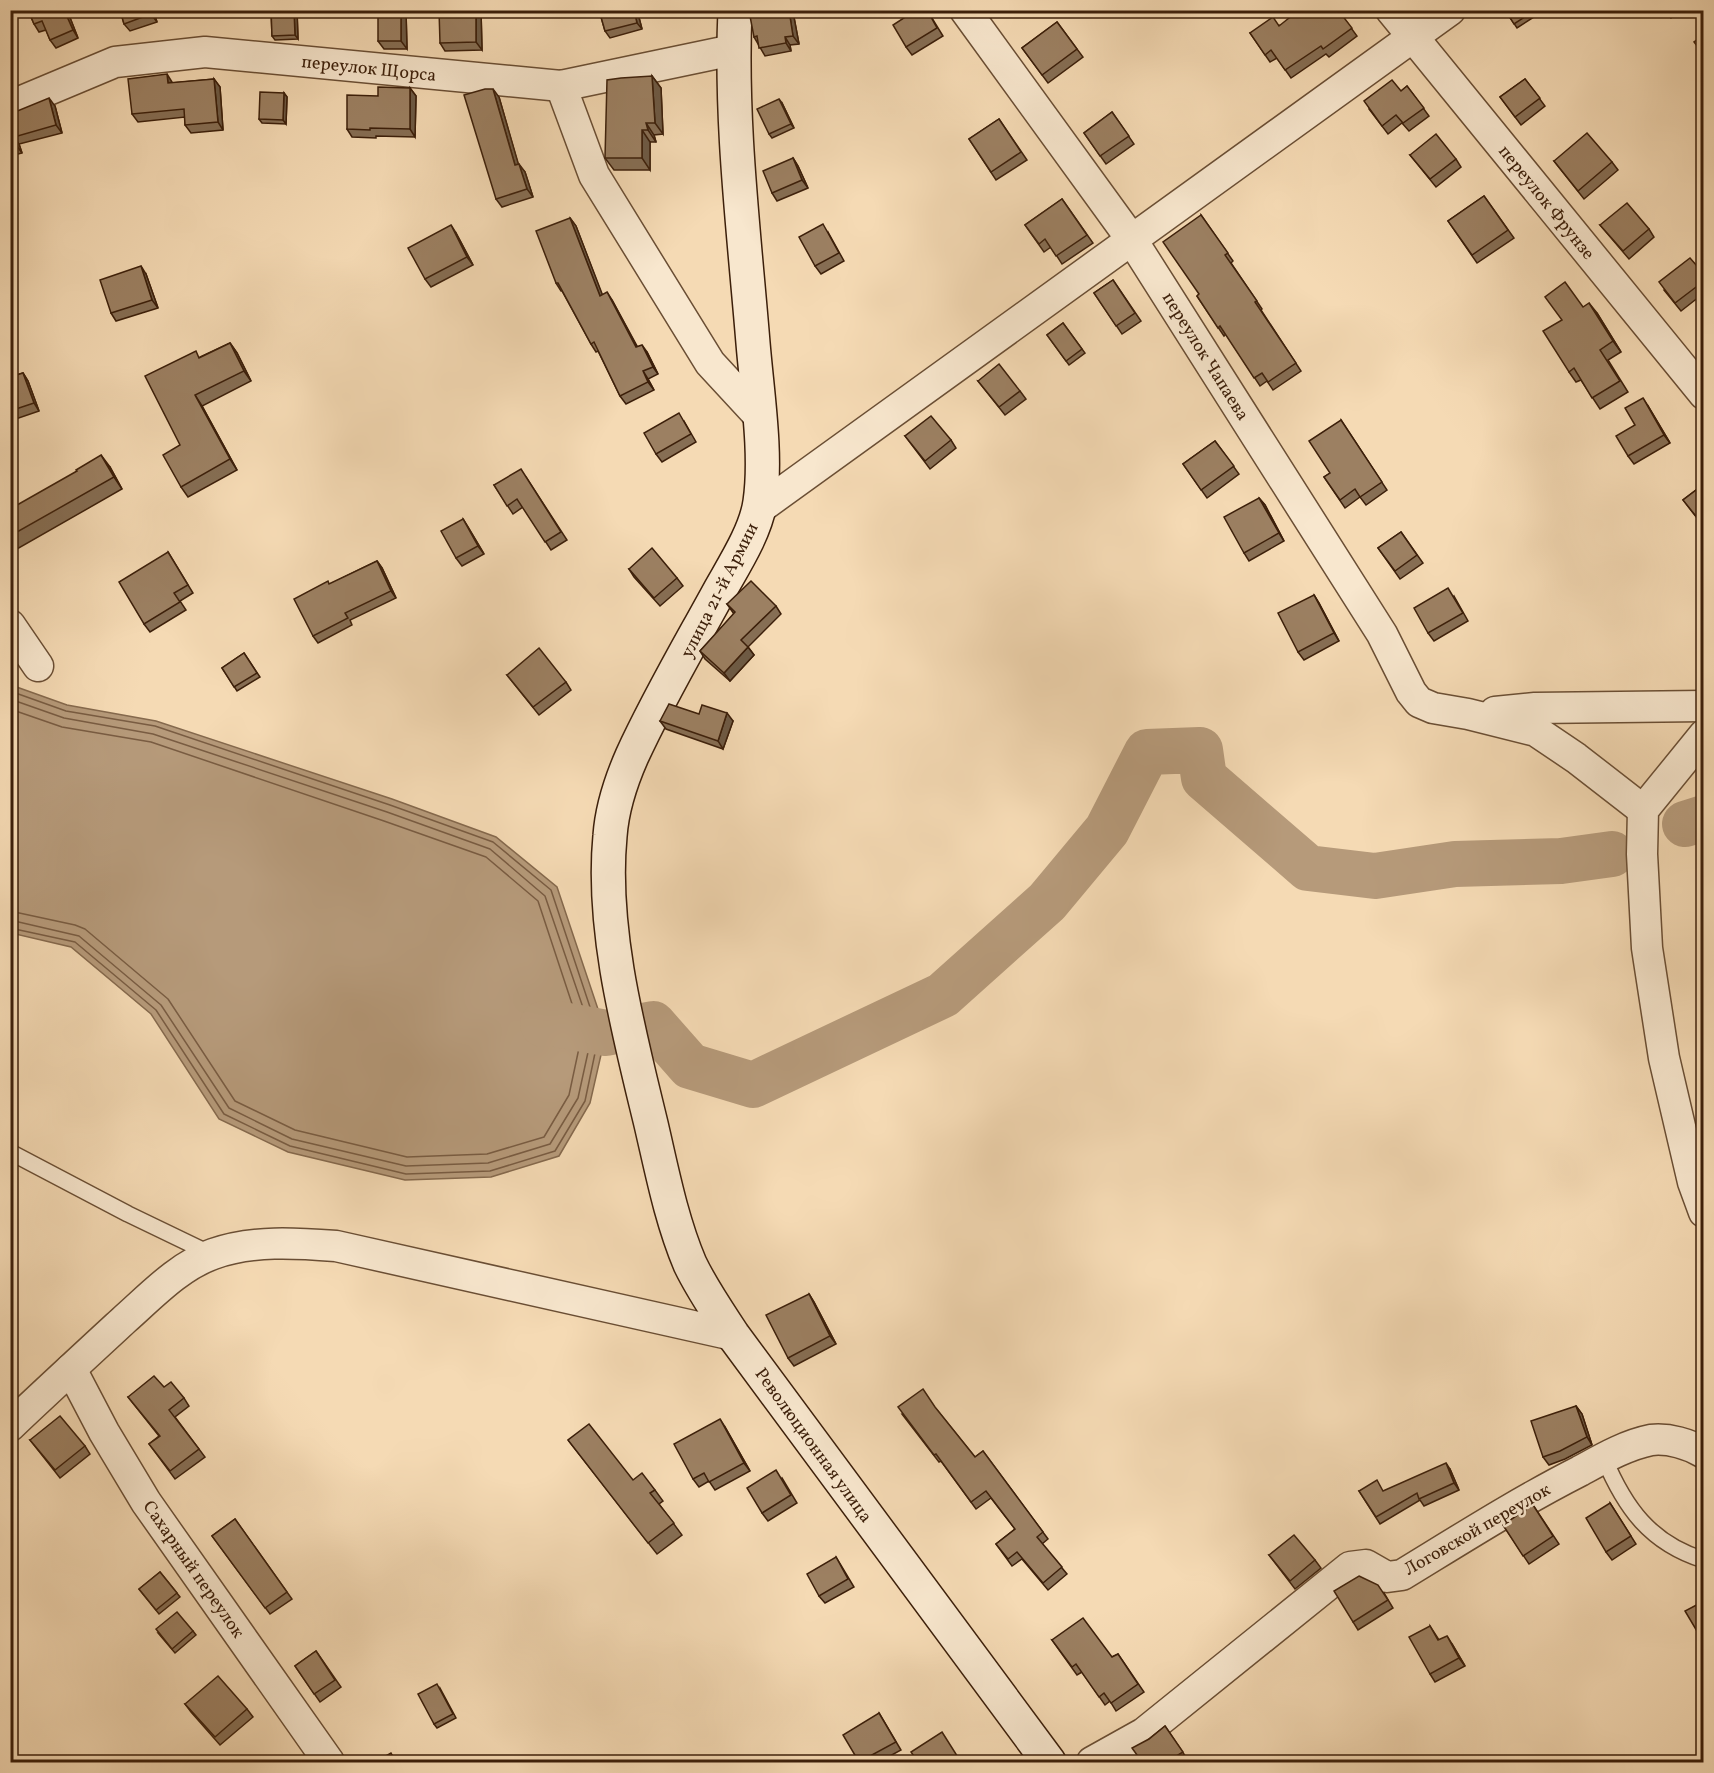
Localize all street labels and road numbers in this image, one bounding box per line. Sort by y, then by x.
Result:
street label: переулок Щорса [300,50,438,89]
street label: переулок Фрунзе [1492,140,1600,266]
street label: переулок Чапаева [1155,288,1254,426]
street label: улица 21-й Армии [675,519,765,663]
street label: Революционная улица [748,1363,878,1528]
street label: Логовской переулок [1400,1478,1556,1583]
street label: Сахарный переулок [136,1496,250,1644]

